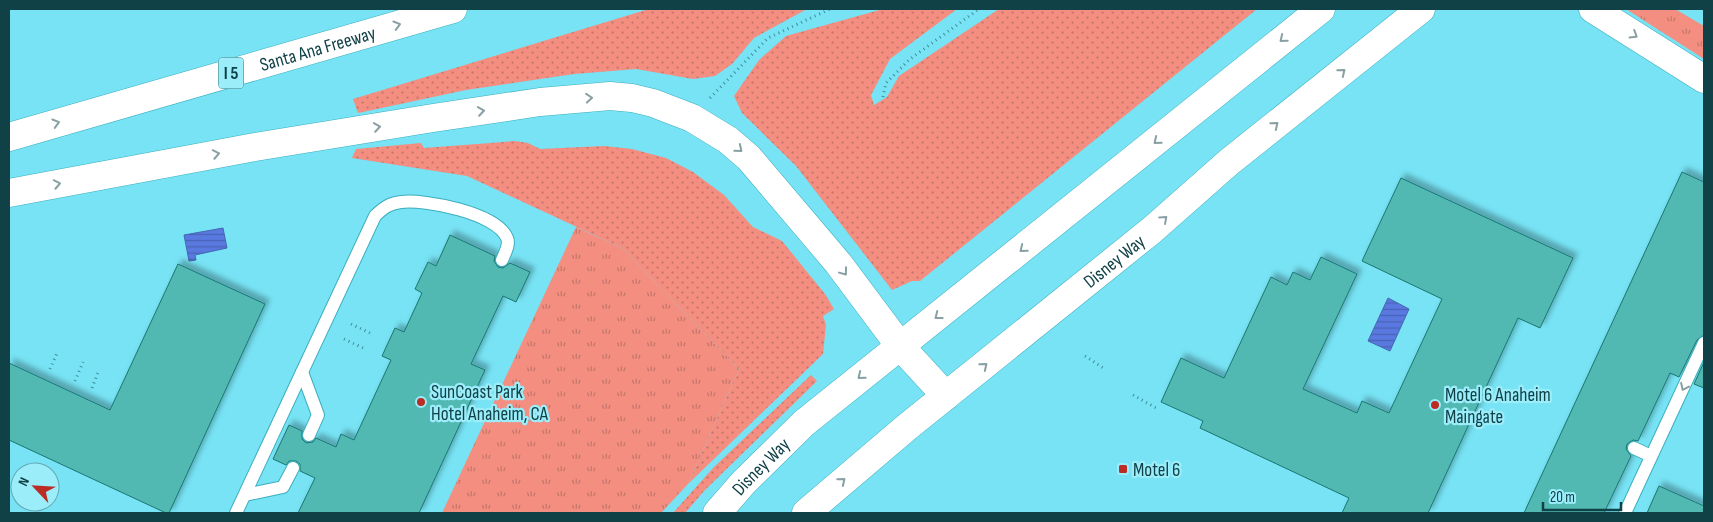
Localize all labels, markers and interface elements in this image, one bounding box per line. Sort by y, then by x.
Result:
one-way arrow [392,20,400,30]
street label: Santa Ana Freeway [257,22,379,77]
one-way arrow [1629,29,1638,38]
one-way arrow [1280,34,1289,43]
road number: I 5 [218,58,244,88]
one-way arrow [1336,69,1346,78]
one-way arrow [585,93,593,104]
one-way arrow [477,106,485,116]
one-way arrow [51,119,59,129]
one-way arrow [372,122,381,132]
one-way arrow [1269,123,1278,131]
one-way arrow [1153,135,1162,144]
one-way arrow [733,143,742,152]
one-way arrow [212,149,221,160]
one-way arrow [52,179,61,190]
one-way arrow [1159,216,1168,225]
street label: Disney Way [1079,230,1151,293]
one-way arrow [1020,243,1029,251]
one-way arrow [839,266,847,275]
one-way arrow [935,310,944,318]
one-way arrow [978,362,987,371]
one-way arrow [858,370,867,379]
place label: SunCoast Park Hotel Anaheim, CA [431,381,549,426]
one-way arrow [1679,382,1690,391]
place label: Motel 6 Anaheim Maingate [1445,384,1551,429]
marker: SunCoast Park Hotel Anaheim, CA [415,396,427,408]
marker: Motel 6 Anaheim Maingate [1429,399,1441,411]
street label: Disney Way [728,433,796,500]
place label: Motel 6 [1133,459,1180,482]
north arrow [10,462,60,512]
marker: Motel 6 [1117,463,1129,475]
text: N [14,475,33,489]
one-way arrow [837,478,846,487]
scale bar [1543,480,1620,512]
text: 20 m [1550,488,1575,507]

